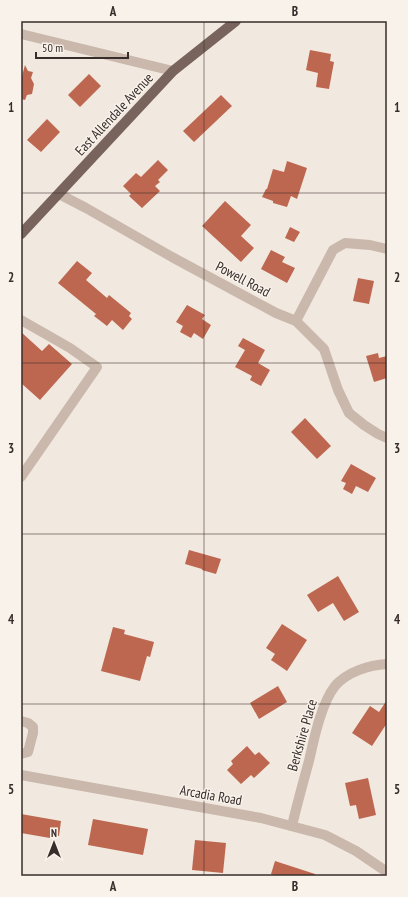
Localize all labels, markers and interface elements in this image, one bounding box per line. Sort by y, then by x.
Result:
text: A [109,3,117,20]
text: B [292,3,298,20]
scale bar [36,34,128,60]
text: 50 m [42,40,63,55]
street label: East Allendale Avenue [71,69,157,159]
text: 1 [8,99,14,116]
text: 1 [394,99,400,116]
street label: Powell Road [213,257,273,301]
text: 2 [8,269,14,286]
text: 2 [394,269,400,286]
text: 3 [8,440,14,457]
text: 3 [394,440,400,457]
text: 4 [8,611,15,628]
text: 4 [394,611,401,628]
street label: Berkshire Place [283,697,321,773]
text: 5 [8,781,14,798]
street label: Arcadia Road [179,781,243,809]
text: 5 [394,781,400,798]
north arrow [34,823,74,863]
text: N [51,826,57,840]
text: A [109,878,117,895]
text: B [292,878,298,895]

